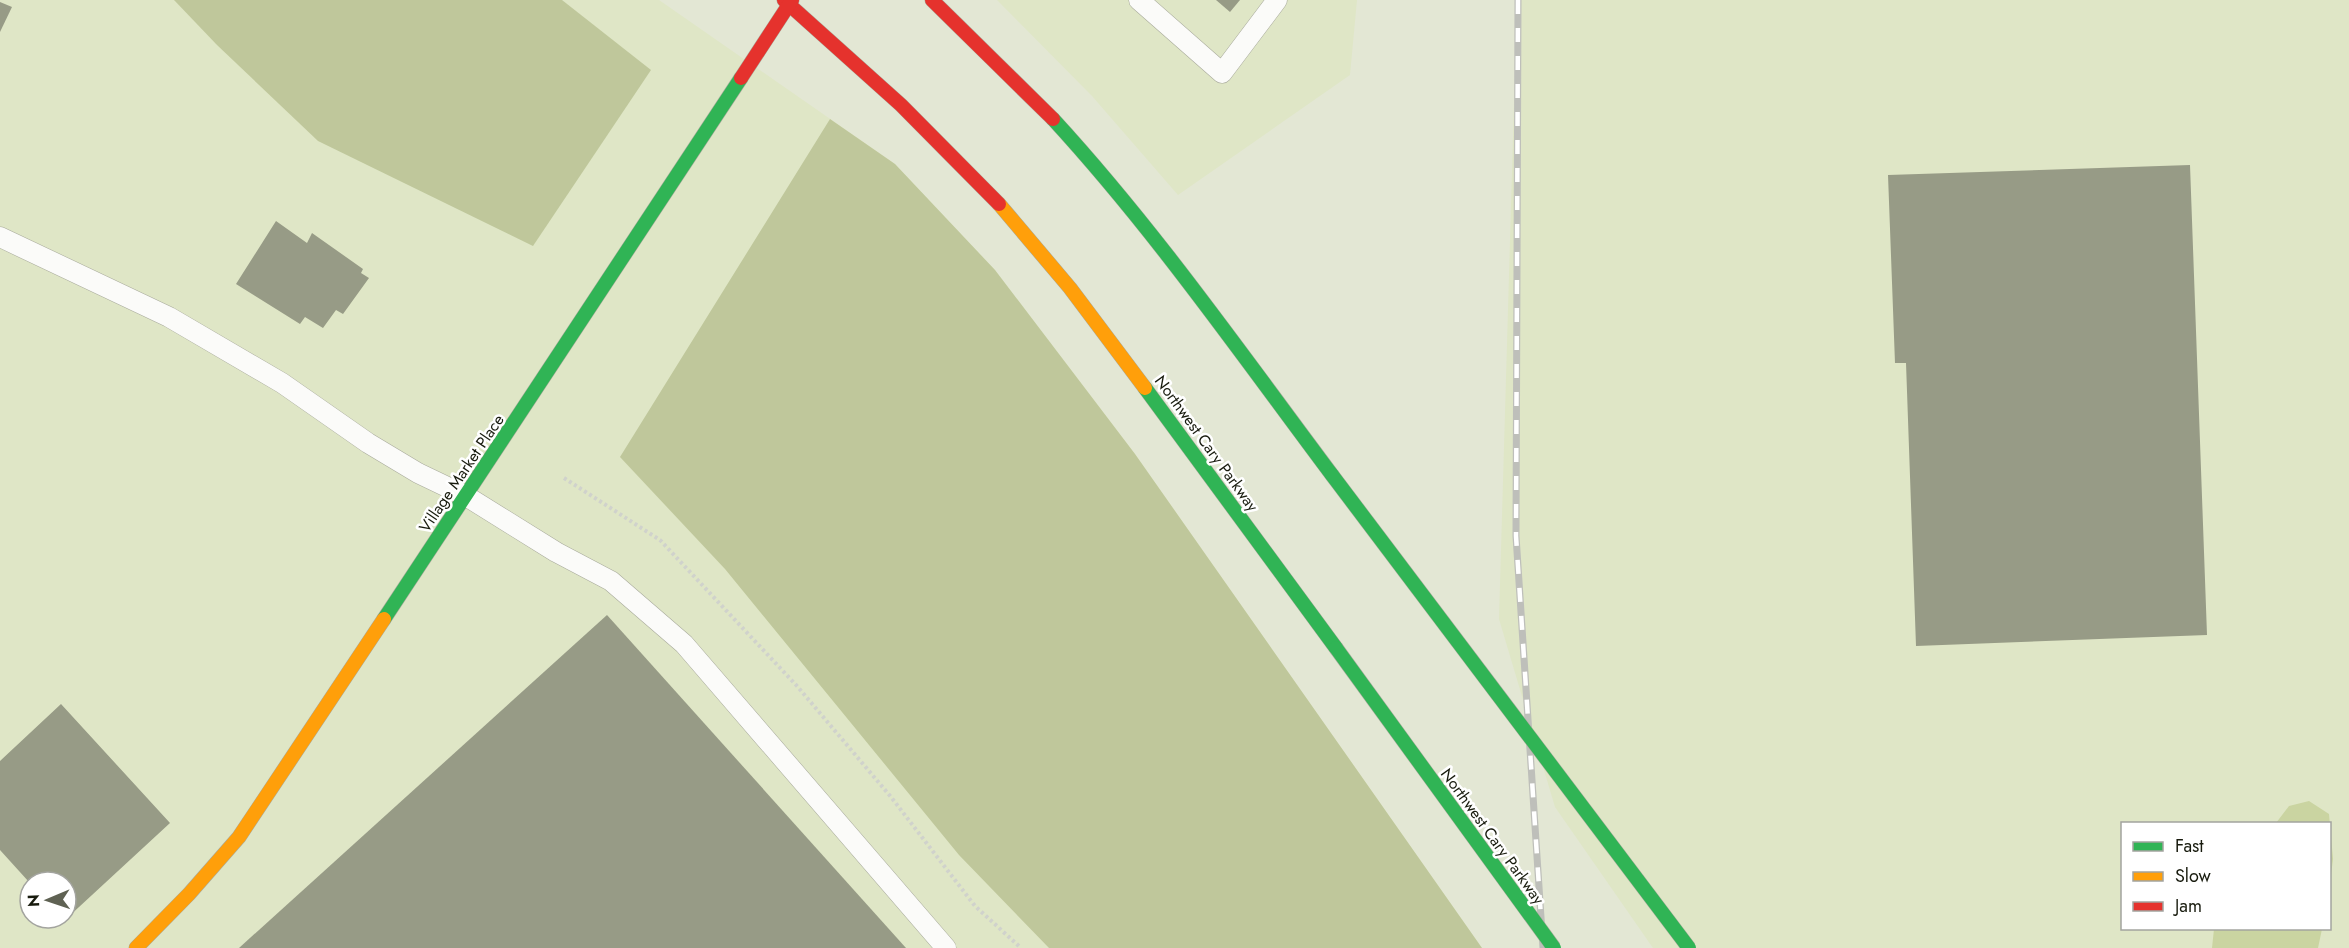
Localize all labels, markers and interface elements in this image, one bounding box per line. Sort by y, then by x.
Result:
street label: Northwest Cary Parkway [1149,370,1265,517]
street label: Village Market Place [413,410,509,537]
street label: Northwest Cary Parkway [1435,763,1551,910]
legend [2121,822,2331,930]
text: Fast [2175,833,2204,859]
text: Slow [2175,863,2212,889]
north arrow [18,870,78,930]
text: Jam [2173,893,2202,919]
text: N [22,894,45,907]

